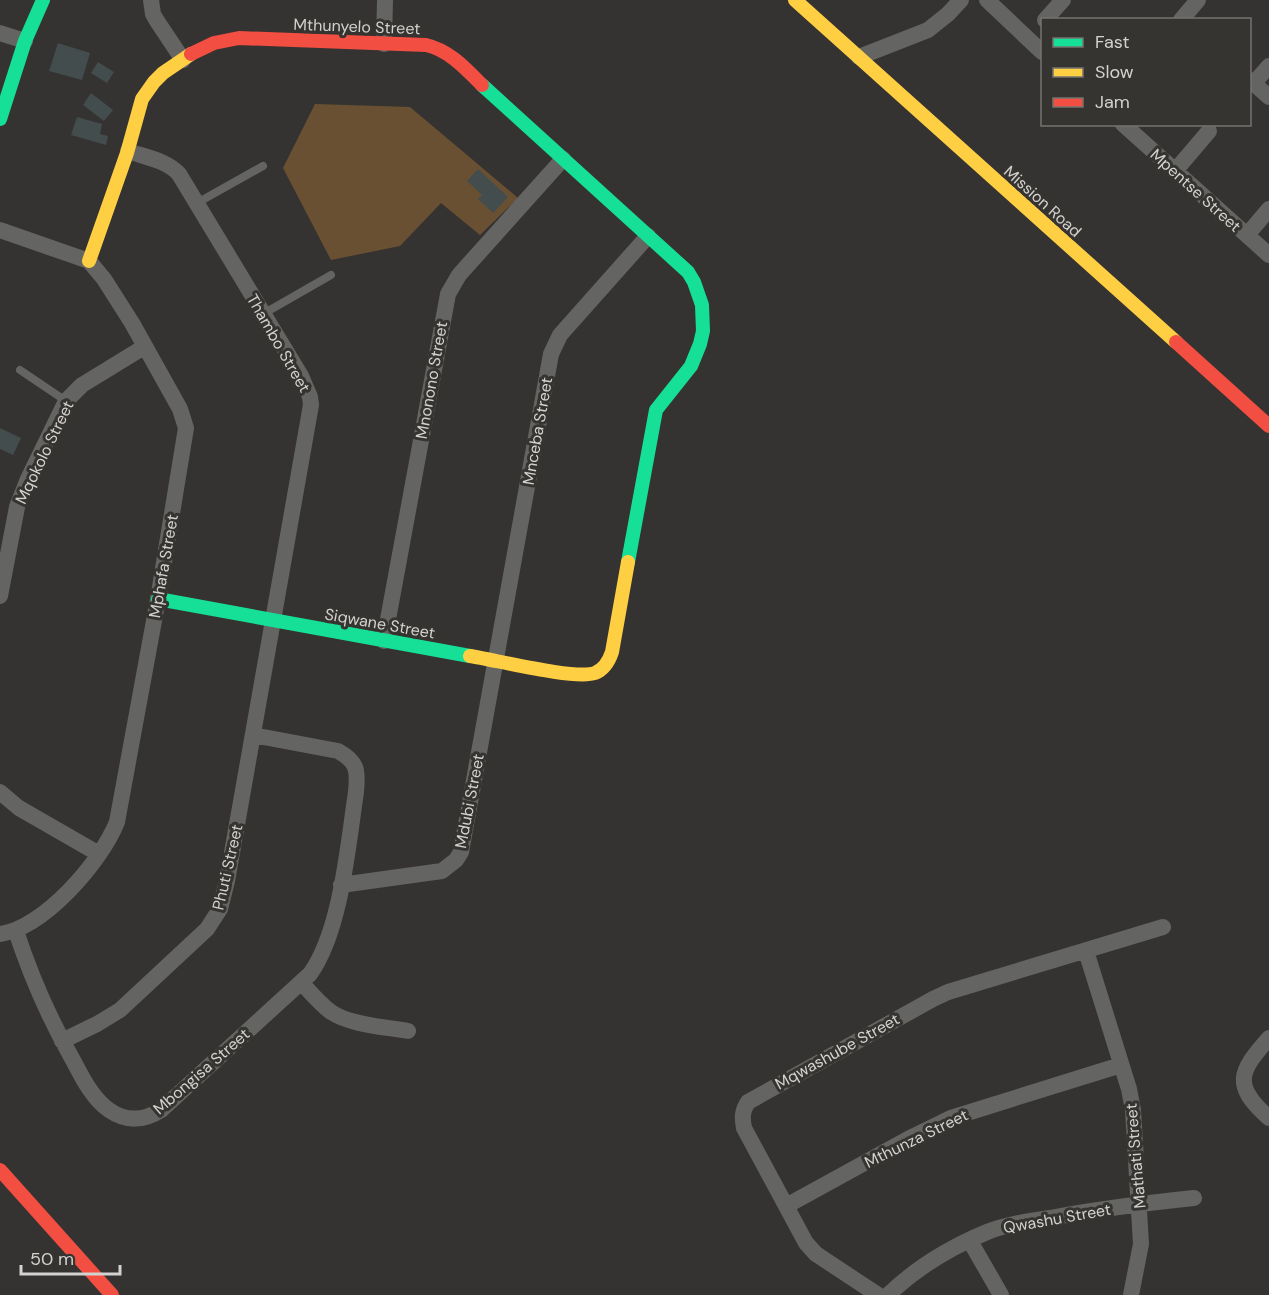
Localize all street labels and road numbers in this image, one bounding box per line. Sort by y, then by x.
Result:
street label: Mthunyelo Street [293,14,421,39]
street label: Mpentse Street [1146,144,1245,237]
street label: Mission Road [999,161,1086,242]
street label: Thambo Street [242,290,315,396]
street label: Mnonono Street [411,320,452,441]
street label: Mnceba Street [518,375,557,487]
street label: Mqokolo Street [10,397,79,507]
street label: Mphafa Street [144,513,183,620]
street label: Siqwane Street [323,603,437,644]
street label: Mdubi Street [450,752,489,850]
street label: Phuti Street [207,822,248,912]
street label: Mqwashube Street [771,1009,903,1094]
street label: Mbongisa Street [149,1024,254,1119]
street label: Mathati Street [1120,1102,1151,1209]
street label: Mthunza Street [861,1104,972,1173]
street label: Qwashu Street [1002,1199,1113,1238]

